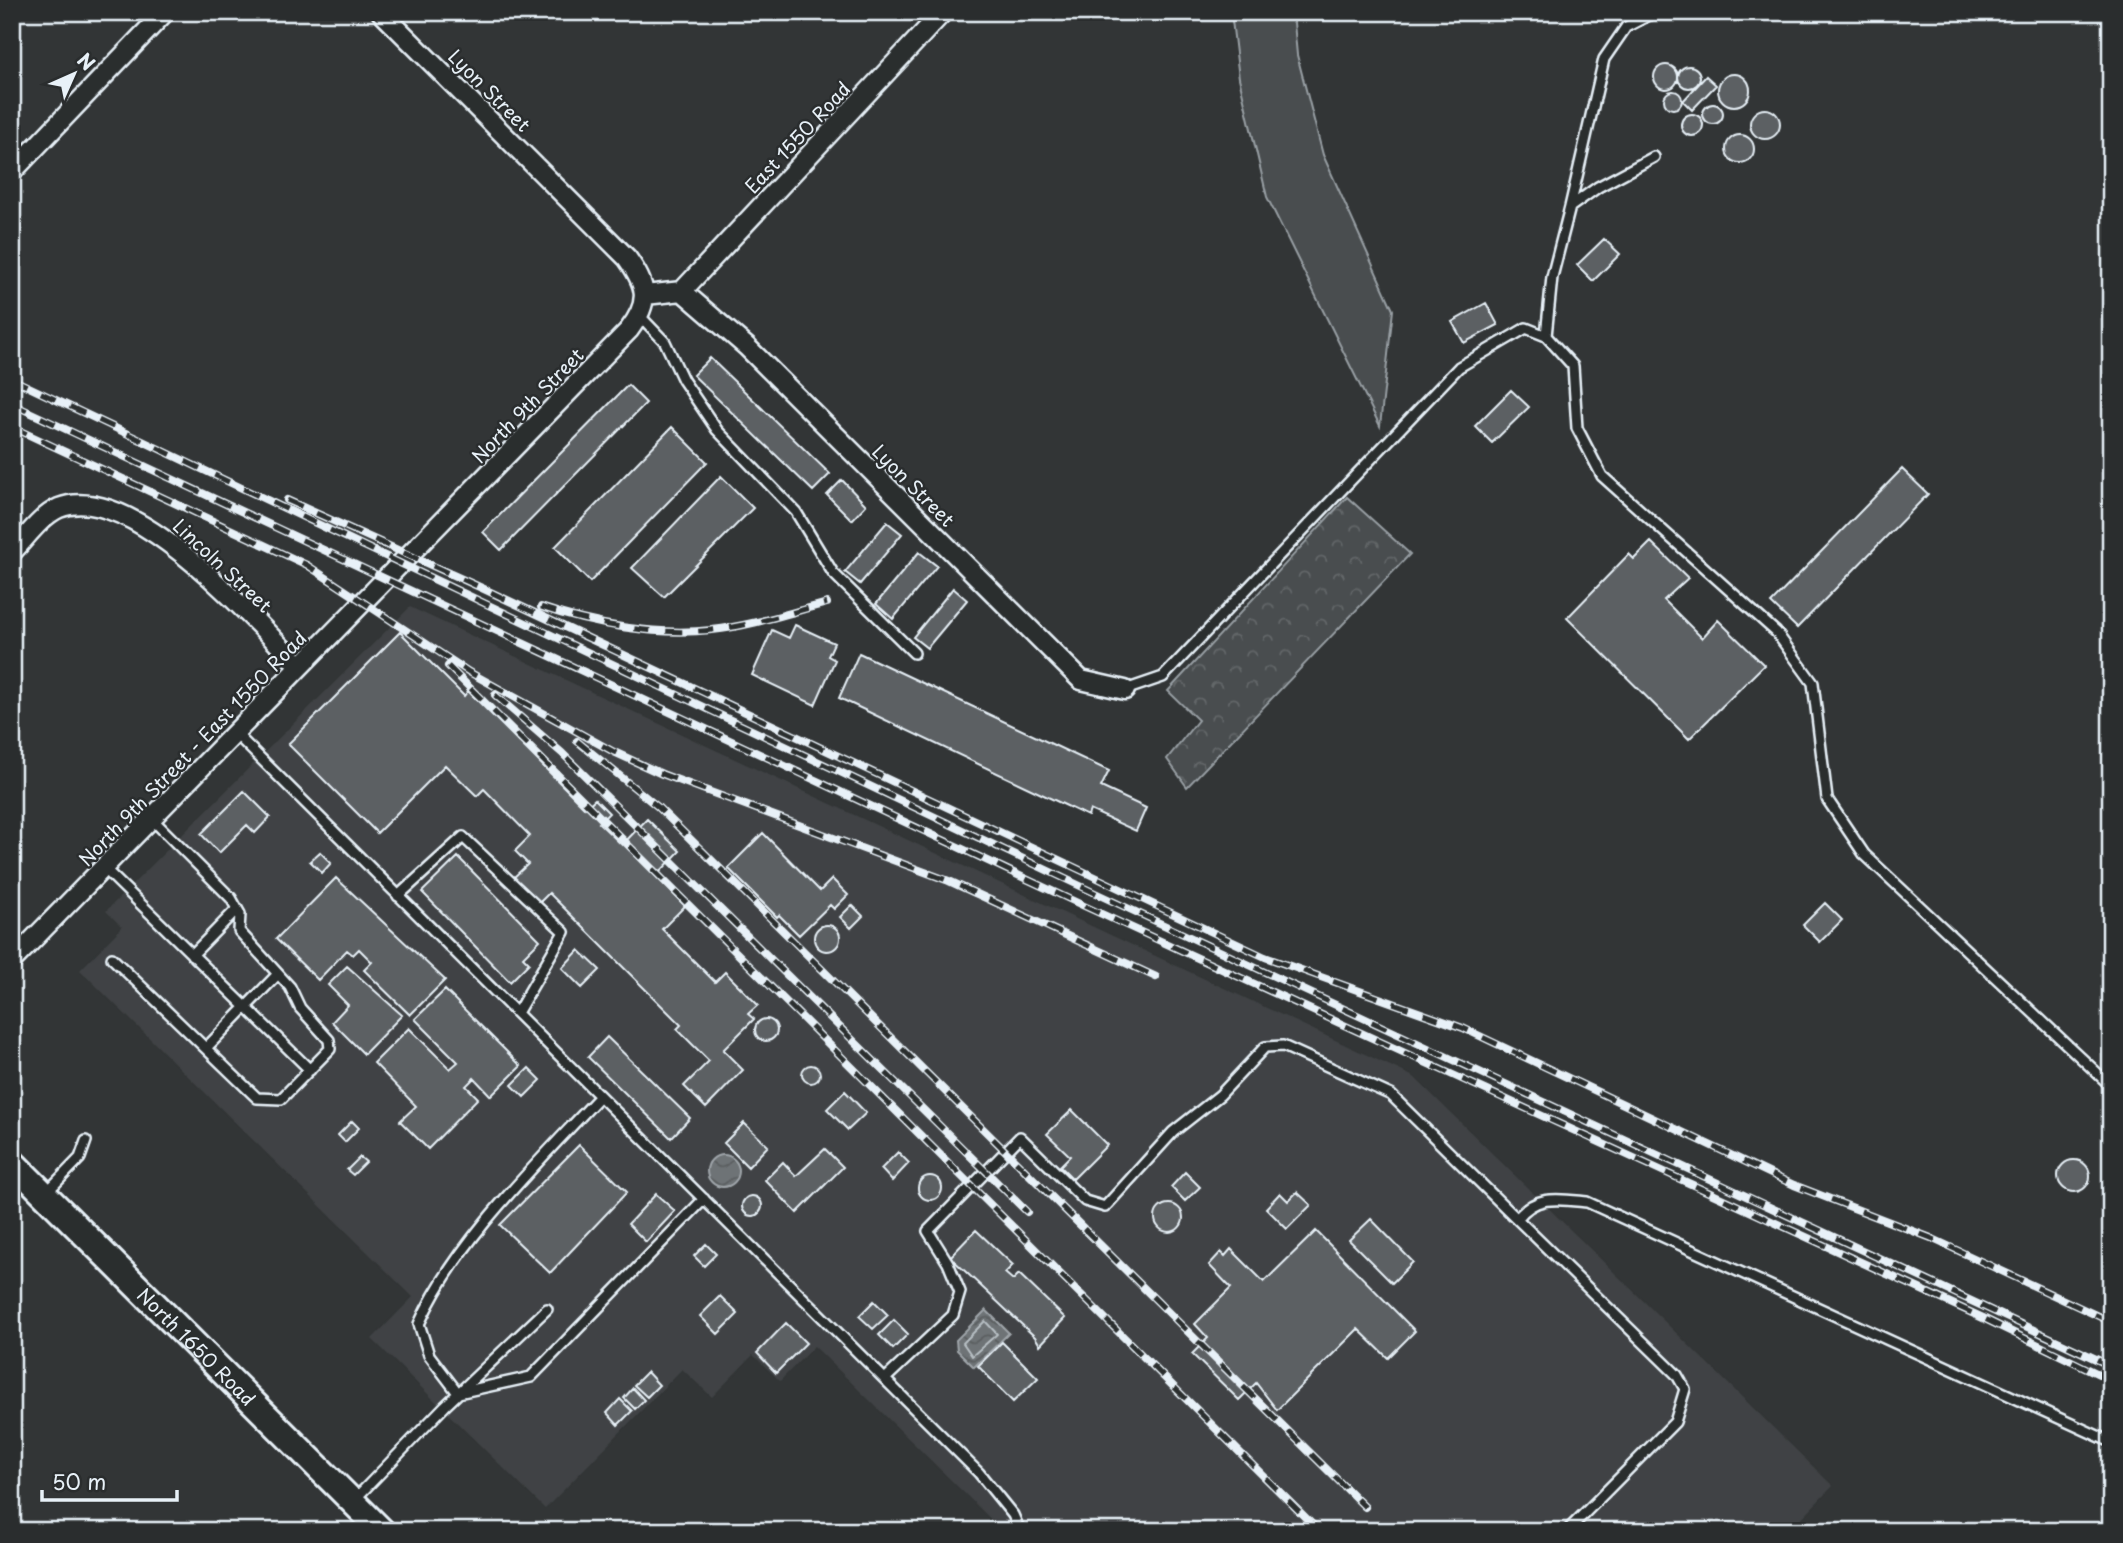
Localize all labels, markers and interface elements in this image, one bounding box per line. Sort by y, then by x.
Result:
north arrow [38,38,108,108]
street label: Lyon Street [443,43,538,138]
text: N [72,46,102,76]
street label: East 1550 Road [738,75,856,199]
street label: North 9th Street [465,341,590,469]
street label: Lyon Street [867,438,962,533]
street label: Lincoln Street [167,512,279,618]
street label: North 9th Street - East 1550 Road [72,624,312,872]
street label: North 1650 Road [131,1281,262,1412]
scale bar [42,1459,177,1503]
text: 50 m [52,1465,106,1497]

